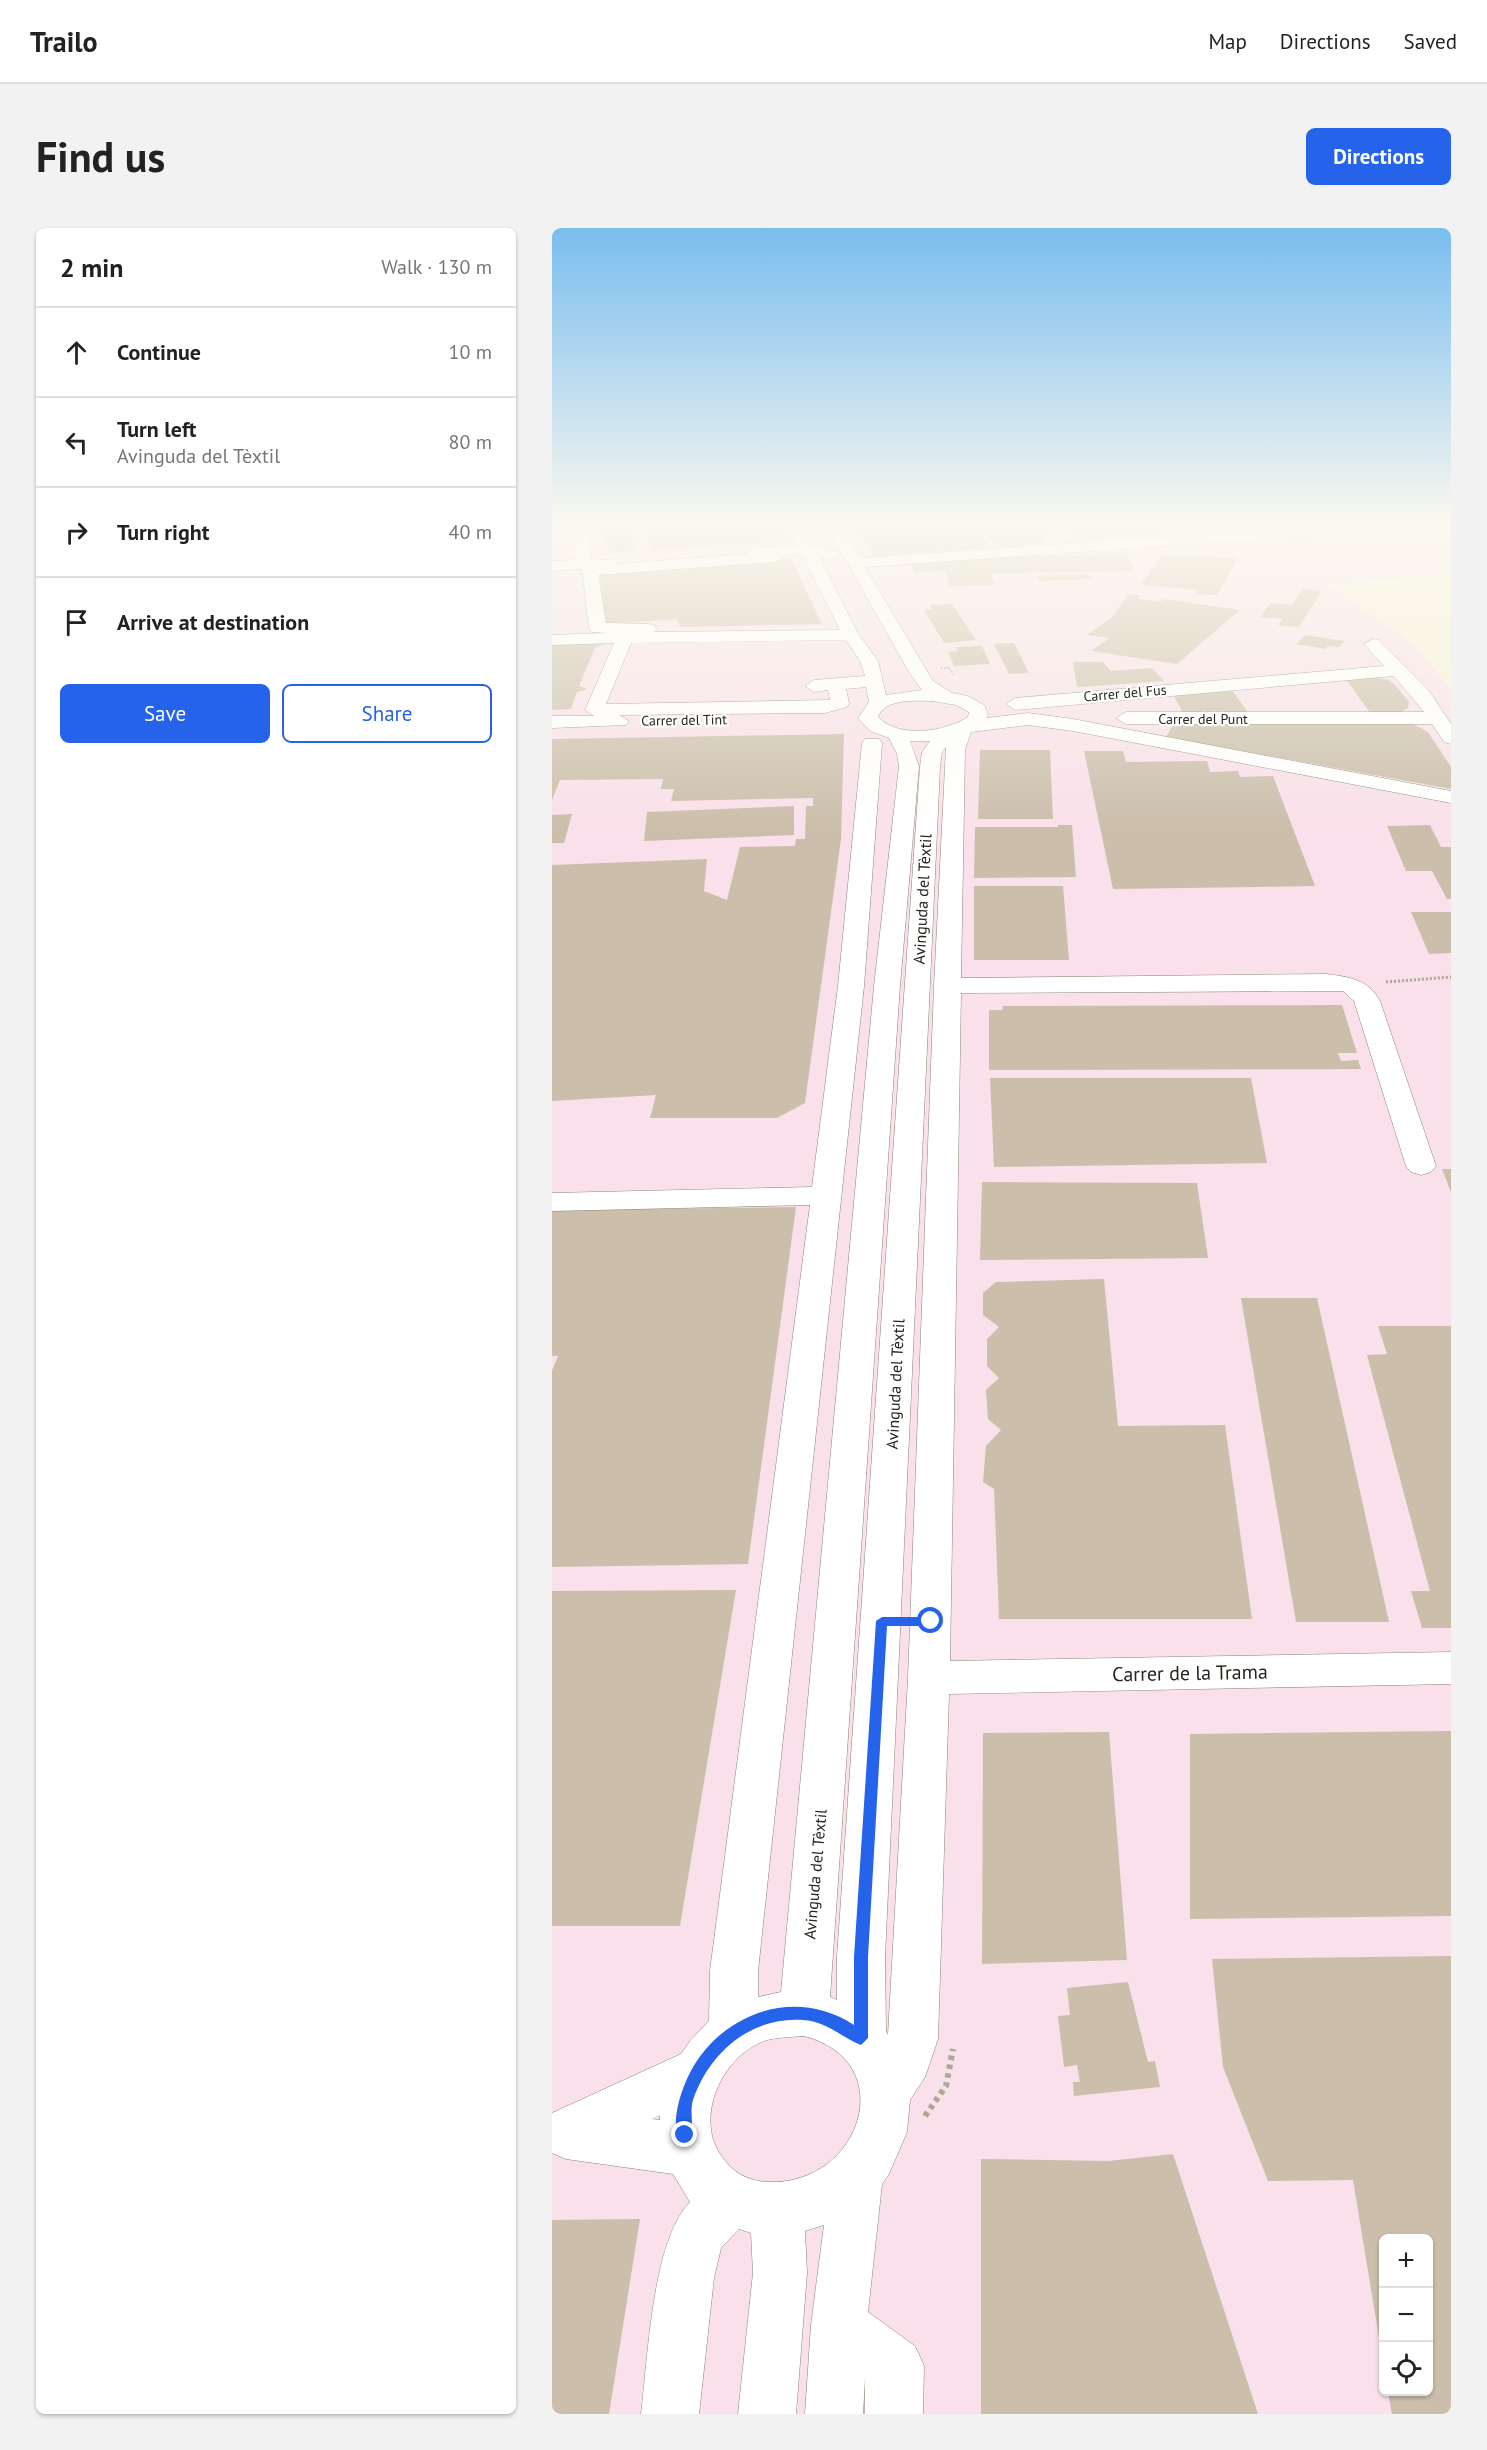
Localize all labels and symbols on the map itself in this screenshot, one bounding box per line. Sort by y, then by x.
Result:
street label: Carrer del Fus [1083,680,1167,706]
street label: Carrer del Tint [641,710,727,730]
street label: Carrer del Punt [1158,710,1248,728]
street label: Avinguda del Tèxtil [909,833,935,965]
street label: Avinguda del Tèxtil [882,1318,908,1450]
route start [917,1607,943,1633]
street label: Carrer de la Trama [1112,1659,1268,1687]
street label: Avinguda del Tèxtil [799,1808,831,1940]
route end [671,2121,697,2147]

